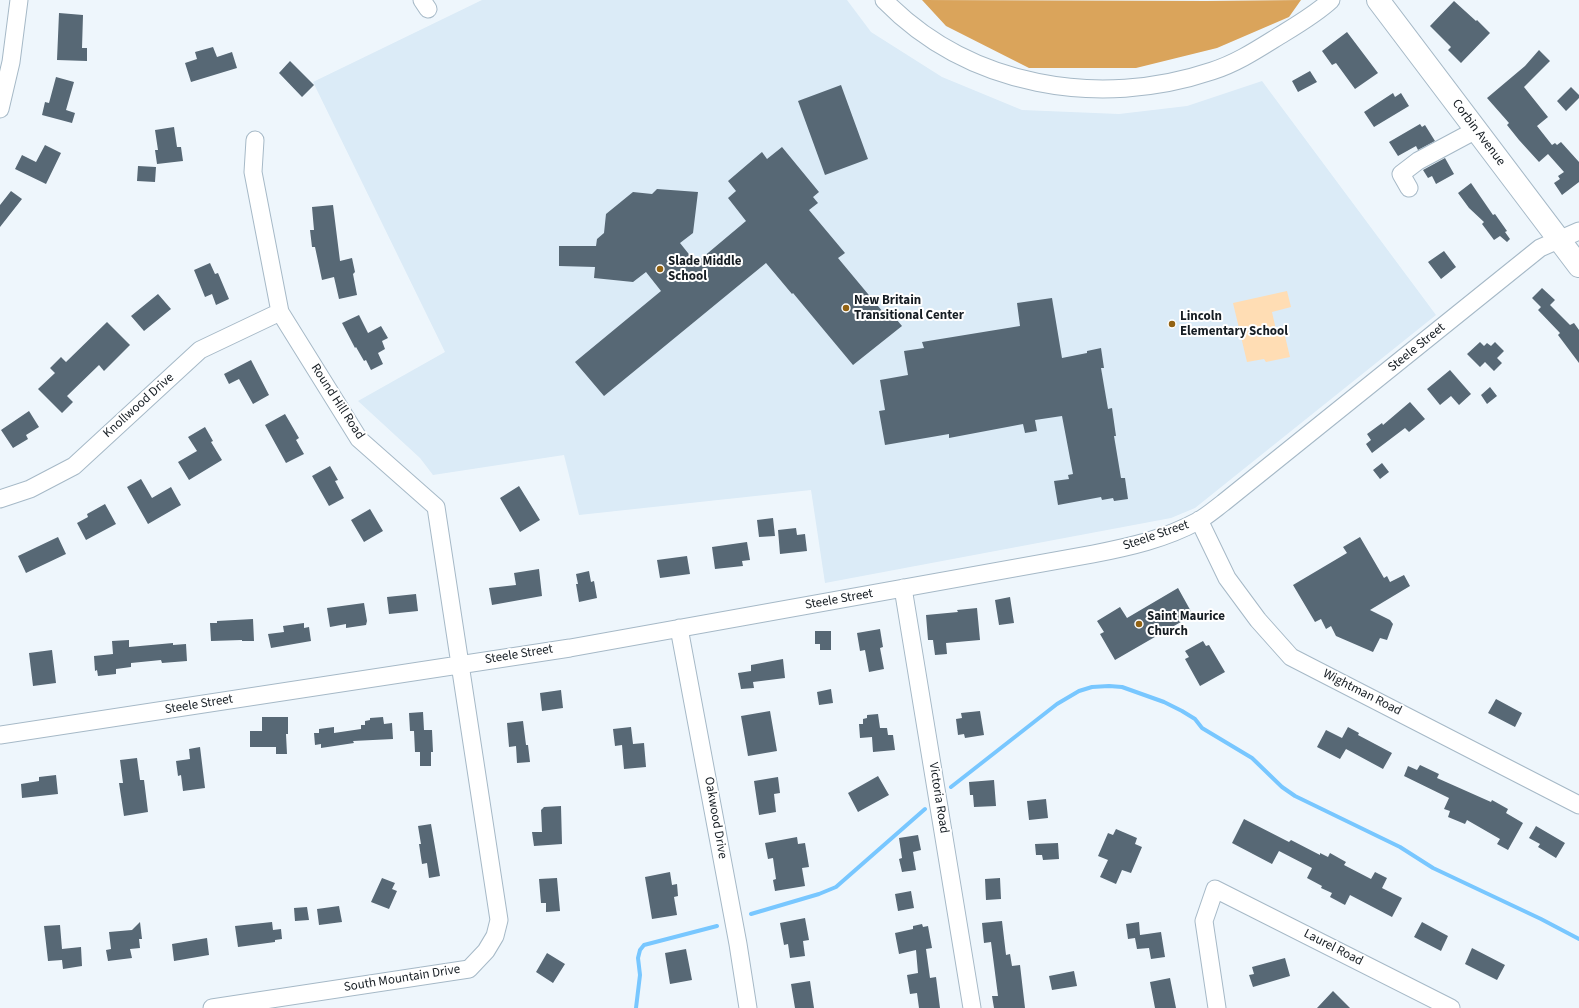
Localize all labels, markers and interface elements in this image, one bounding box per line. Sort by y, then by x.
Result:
street label: Corbin Avenue [1448,97,1508,169]
place label: Slade Middle School [668,254,741,285]
marker: Slade Middle School [655,264,665,274]
place label: New Britain Transitional Center [854,293,964,324]
marker: New Britain Transitional Center [841,303,851,313]
place label: Lincoln Elementary School [1180,309,1288,340]
marker: Lincoln Elementary School [1167,319,1177,329]
street label: Steele Street [1385,320,1449,376]
street label: Round Hill Road [307,361,367,443]
street label: Knollwood Drive [100,370,178,442]
street label: Steele Street [1121,517,1191,555]
street label: Steele Street [804,586,874,614]
place label: Saint Maurice Church [1147,609,1225,640]
marker: Saint Maurice Church [1134,619,1144,629]
street label: Steele Street [484,642,554,668]
street label: Wightman Road [1320,666,1404,720]
street label: Steele Street [164,692,234,718]
street label: Victoria Road [925,761,951,835]
street label: Oakwood Drive [700,776,730,860]
street label: Laurel Road [1301,926,1365,970]
street label: South Mountain Drive [343,962,461,996]

